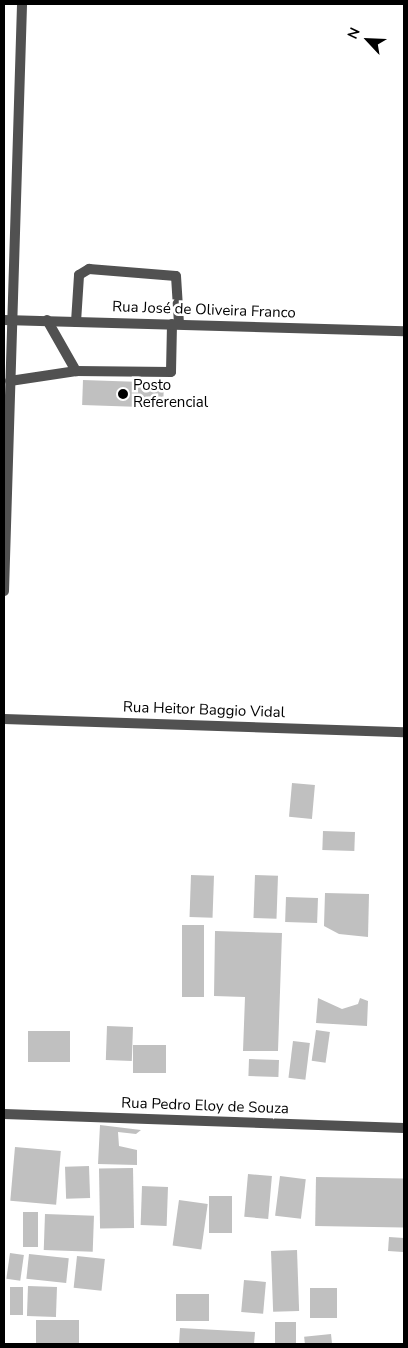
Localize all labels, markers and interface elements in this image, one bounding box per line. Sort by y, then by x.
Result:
north arrow [343,15,393,65]
text: N [343,25,365,42]
street label: Rua José de Oliveira Franco [112,298,296,322]
place label: Posto Referencial [133,376,208,411]
marker: Posto Referencial [117,388,129,400]
street label: Rua Heitor Baggio Vidal [123,698,285,722]
street label: Rua Pedro Eloy de Souza [121,1094,289,1118]

